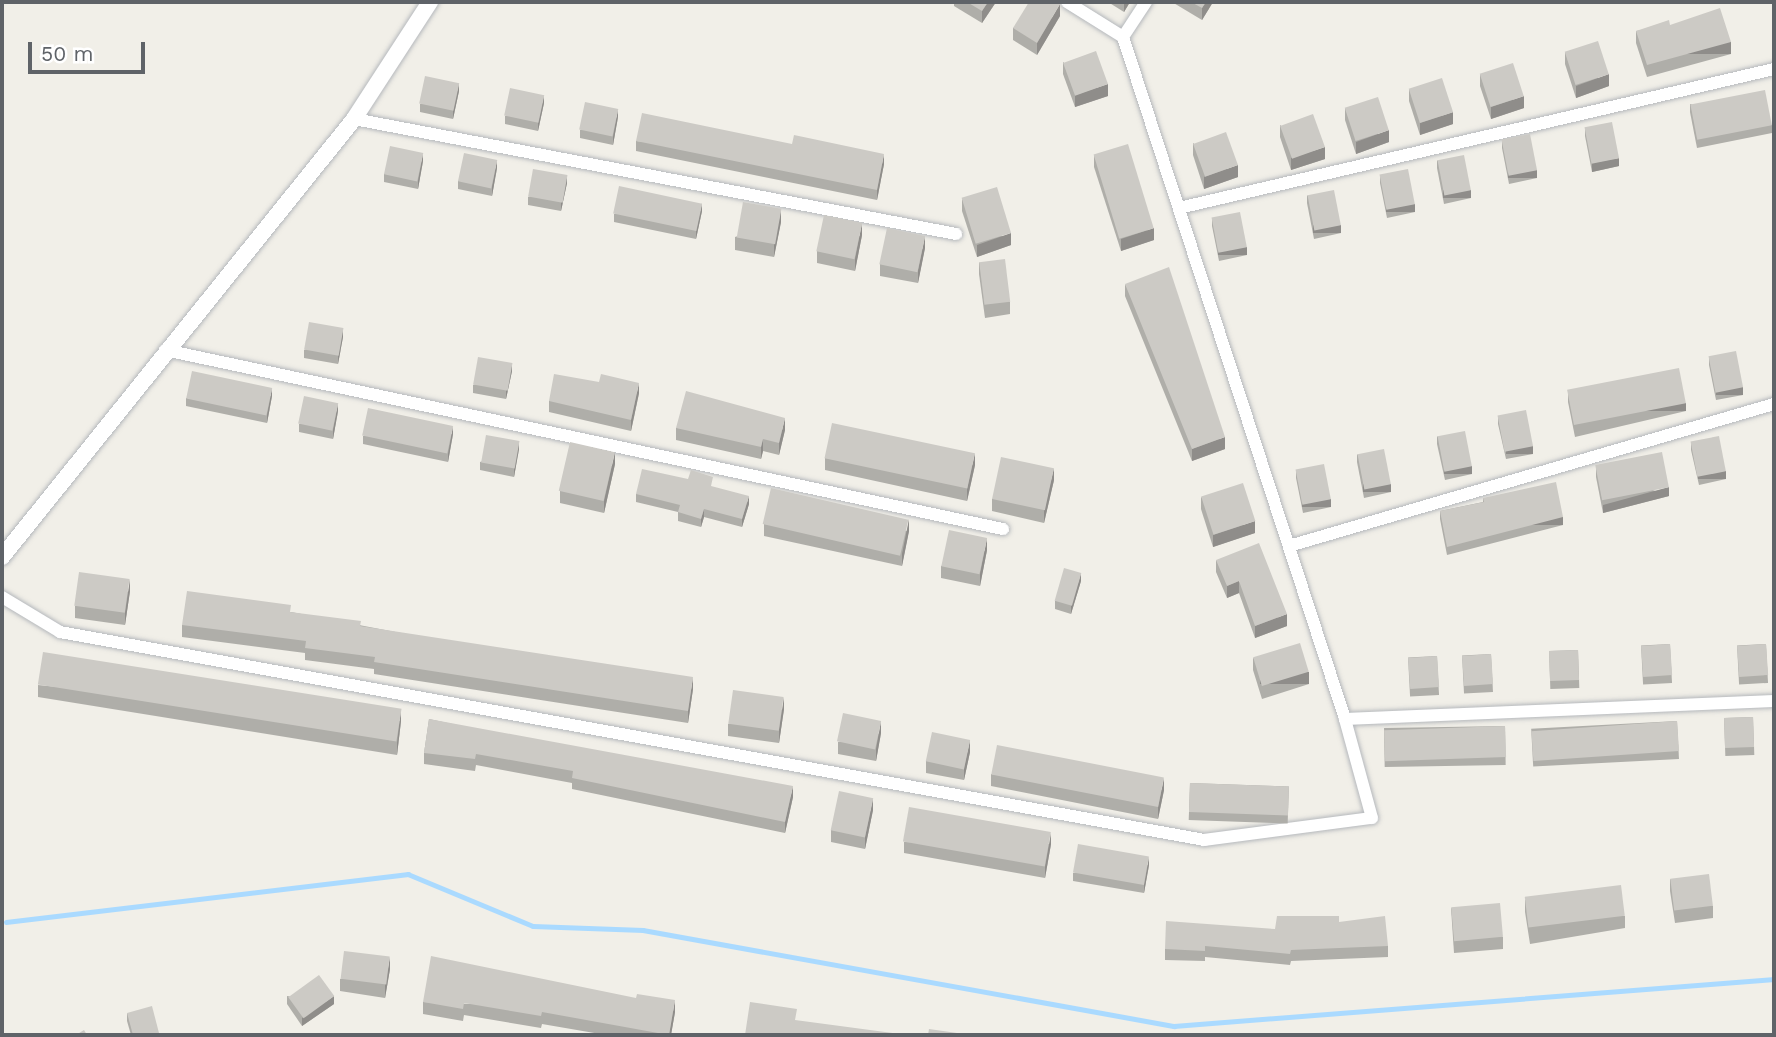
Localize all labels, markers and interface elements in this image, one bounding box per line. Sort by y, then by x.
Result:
scale bar [32,28,149,72]
text: 50 m [41,41,93,66]

